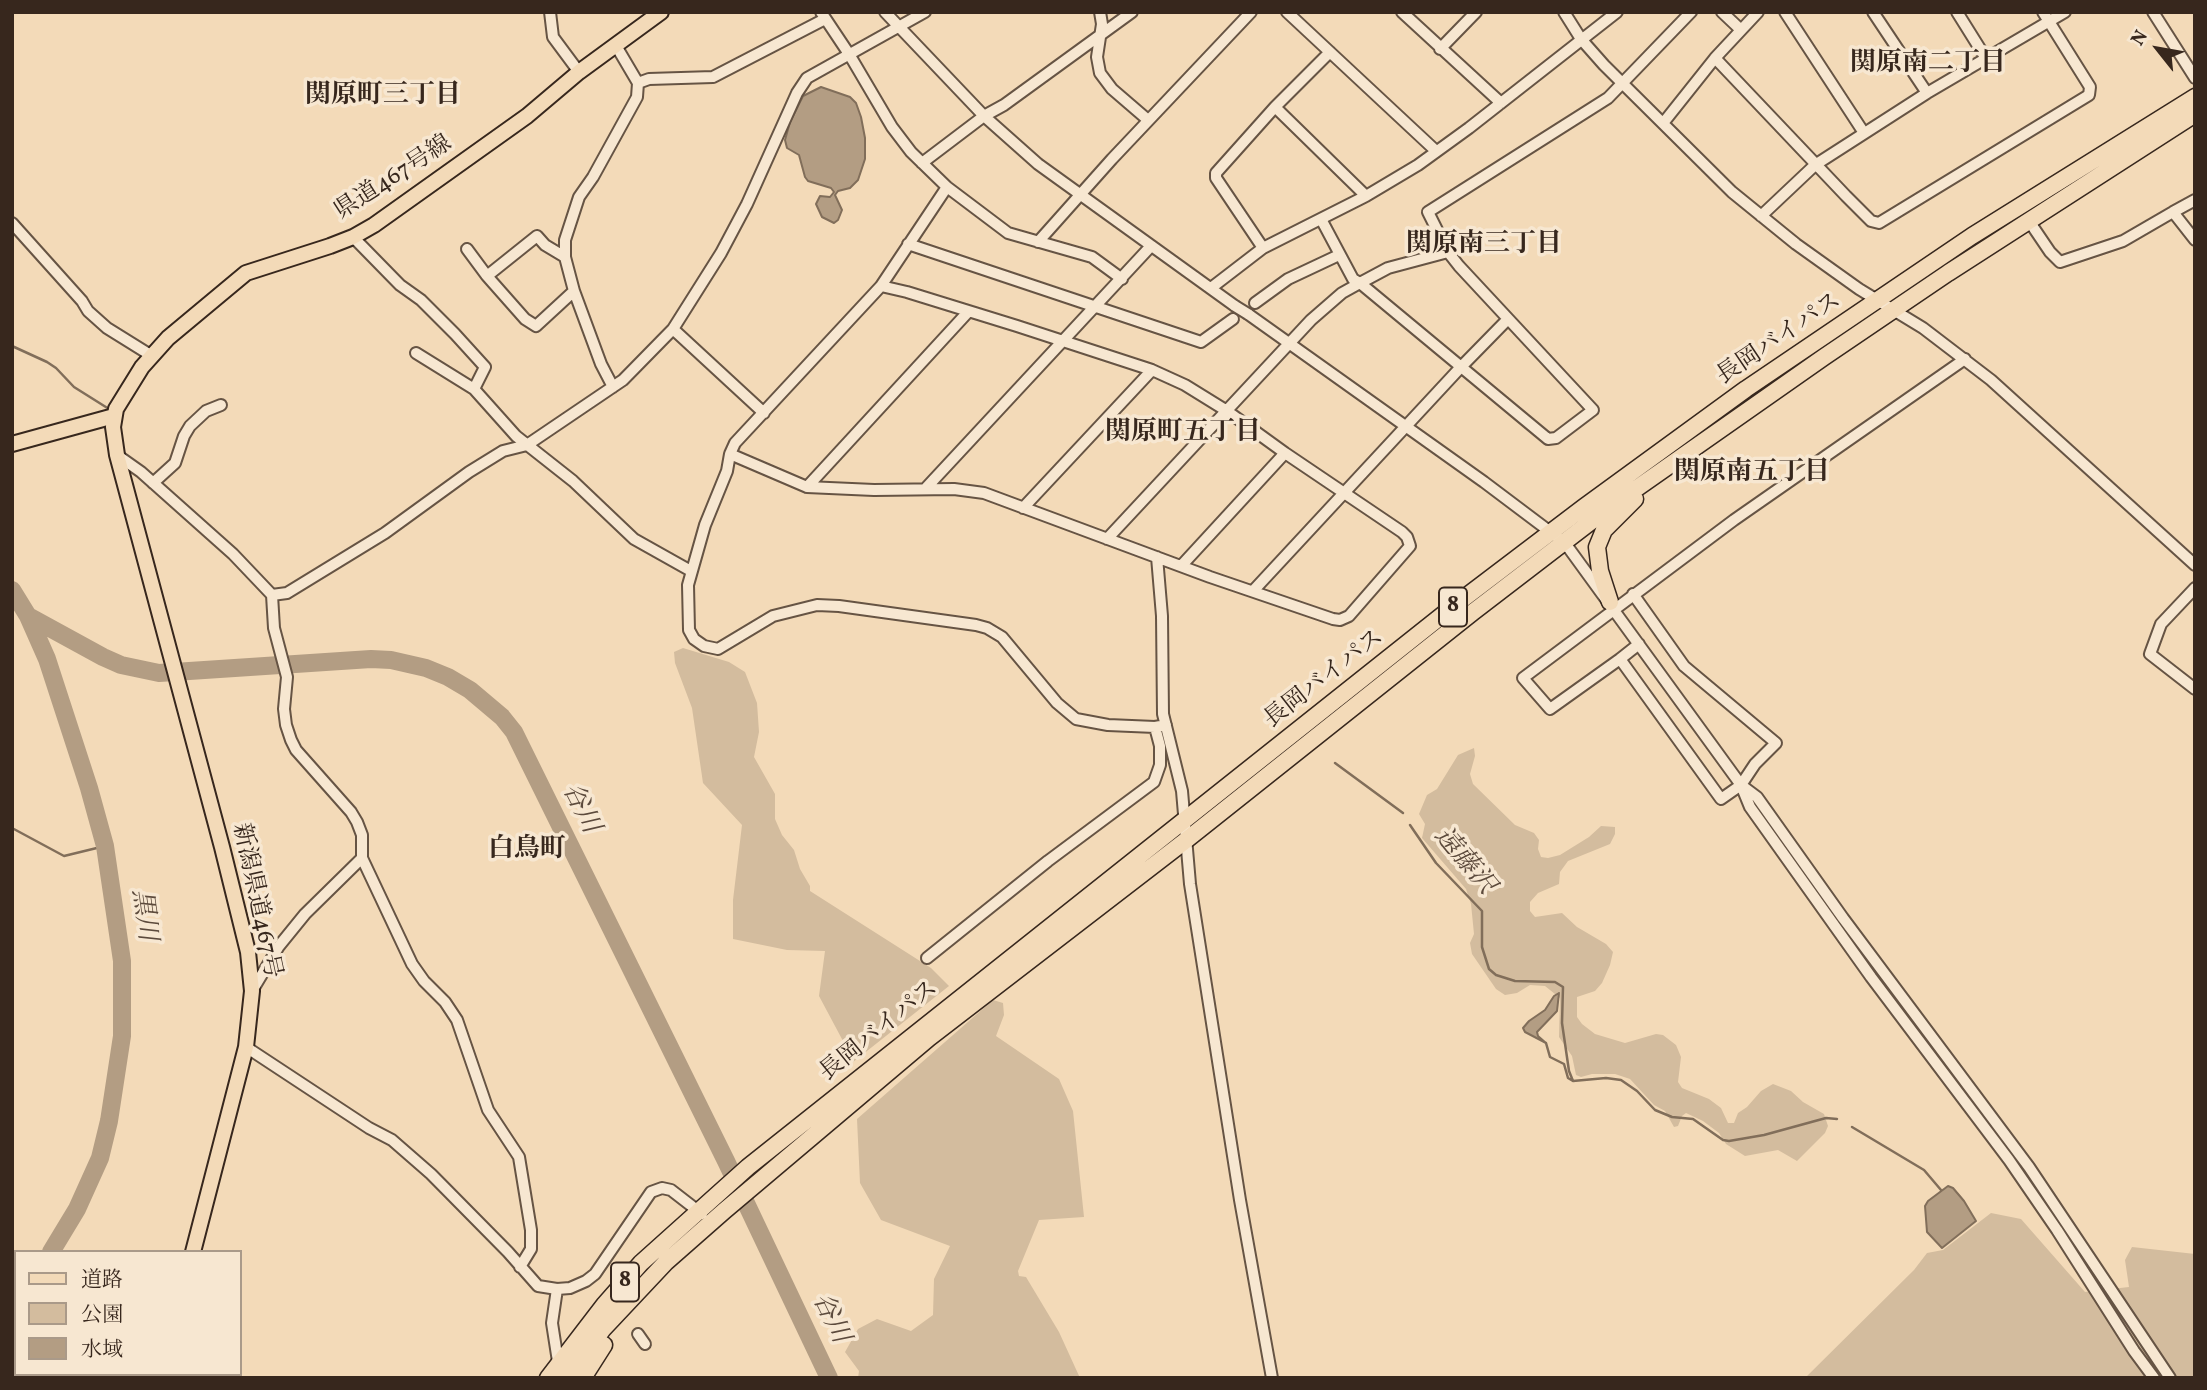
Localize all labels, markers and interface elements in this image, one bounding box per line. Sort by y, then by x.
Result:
north arrow [2123,14,2193,84]
text: N [2125,26,2155,51]
district label: 関原南二丁目 [1850,49,2006,81]
district label: 関原町三丁目 [305,81,461,113]
street label: 県道467号線 [330,130,458,228]
district label: 関原南三丁目 [1406,230,1562,262]
street label: 長岡バイパス [1712,288,1848,392]
district label: 関原町五丁目 [1105,418,1261,450]
district label: 関原南五丁目 [1674,458,1830,490]
road number: 8 [1439,587,1467,626]
street label: 長岡バイパス [1259,624,1391,736]
water label: 谷川 [553,779,605,839]
street label: 新潟県道467号 [225,821,285,981]
water label: 遠藤沢 [1426,822,1500,902]
district label: 白鳥町 [488,835,566,867]
water label: 黒川 [123,887,161,943]
street label: 長岡バイパス [815,975,945,1089]
legend [14,1250,242,1376]
road number: 8 [611,1262,639,1302]
text: 道路 [81,1266,123,1295]
water label: 谷川 [804,1289,854,1349]
text: 公園 [81,1301,123,1330]
text: 水域 [81,1336,123,1365]

